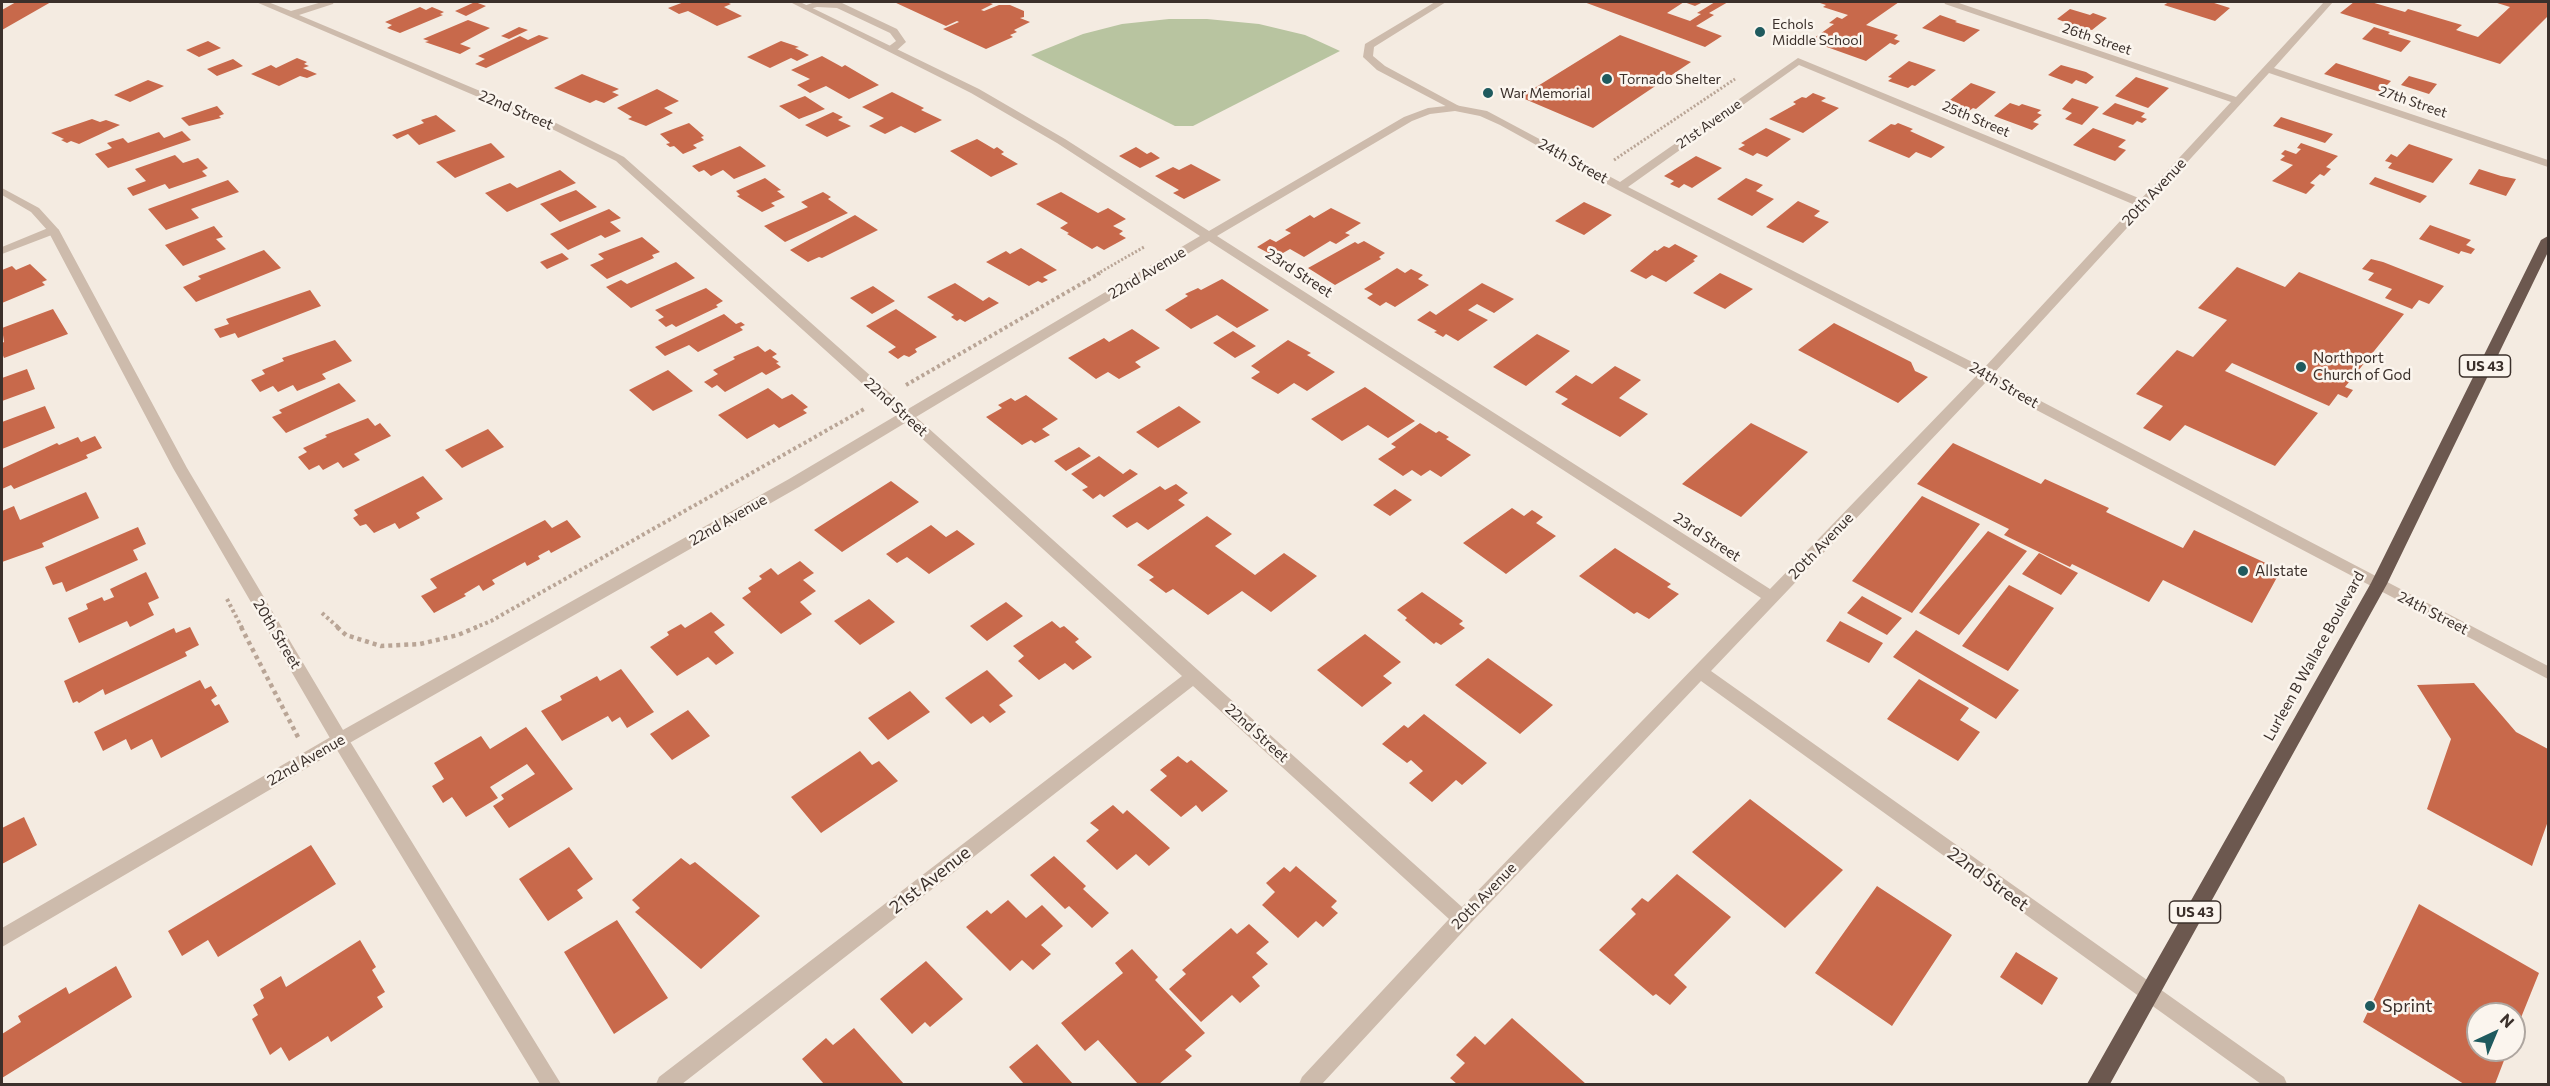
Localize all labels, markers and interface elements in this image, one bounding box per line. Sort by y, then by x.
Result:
place label: Echols Middle School [1772,16,1862,48]
street label: 26th Street [2060,19,2134,59]
marker: Echols Middle School [1753,25,1767,39]
place label: Tornado Shelter [1619,71,1721,87]
marker: Tornado Shelter [1600,72,1614,86]
street label: 27th Street [2377,82,2449,122]
place label: War Memorial [1500,85,1591,101]
street label: 22nd Street [476,86,556,134]
marker: War Memorial [1481,86,1495,100]
street label: 21st Avenue [1673,96,1745,152]
street label: 25th Street [1940,97,2012,141]
street label: 24th Street [1535,134,1611,188]
street label: 20th Avenue [2118,155,2190,229]
street label: 22nd Avenue [1105,243,1189,303]
street label: 23rd Street [1262,245,1336,301]
place label: Northport Church of God [2313,349,2411,384]
road number: US 43 [2460,355,2510,377]
street label: 24th Street [1966,358,2042,412]
marker: Northport Church of God [2294,360,2308,374]
street label: 22nd Street [861,374,931,440]
street label: 22nd Avenue [686,491,770,549]
street label: 23rd Street [1670,509,1744,565]
street label: 20th Avenue [1785,509,1857,583]
place label: Allstate [2255,562,2308,580]
marker: Allstate [2236,564,2250,578]
street label: Lurleen B Wallace Boulevard [2260,568,2368,744]
street label: 24th Street [2395,587,2471,639]
street label: 20th Street [249,596,305,672]
street label: 22nd Street [1222,700,1292,766]
street label: 22nd Avenue [264,731,348,789]
street label: 21st Avenue [885,842,975,918]
street label: 22nd Street [1943,842,2033,916]
street label: 20th Avenue [1448,859,1520,933]
road number: US 43 [2170,901,2220,923]
place label: Sprint [2382,995,2433,1017]
marker: Sprint [2363,999,2377,1013]
north arrow [2466,1002,2526,1062]
text: N [2497,1009,2518,1031]

